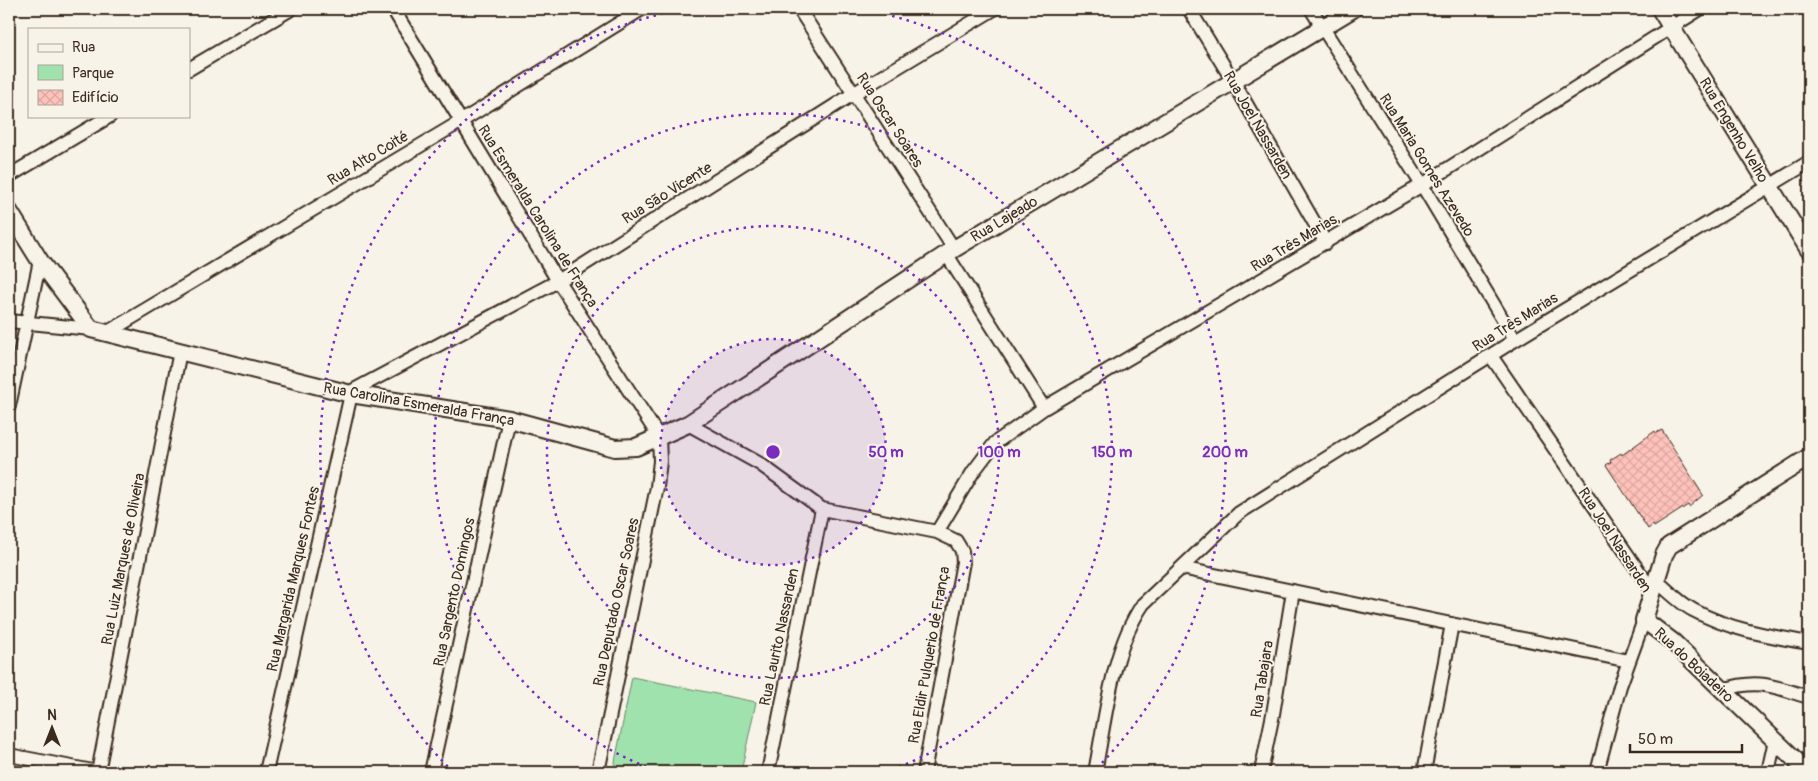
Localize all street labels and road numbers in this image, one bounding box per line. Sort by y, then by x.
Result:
street label: Rua Joel Nassarden [1219,68,1296,183]
street label: Rua Oscar Soares [852,69,927,171]
street label: Rua Engenho Velho [1695,74,1772,186]
street label: Rua Maria Gomes Azevedo [1375,90,1478,240]
street label: Rua Esmeralda Carolina de França [473,122,602,311]
street label: Rua Alto Coité [324,127,412,190]
street label: Rua São Vicente [619,158,716,229]
street label: Rua Lajeado [967,192,1041,247]
street label: Rua Três Marias, [1247,208,1343,276]
street label: Rua Três Marias [1469,288,1562,356]
street label: Rua Carolina Esmeralda França [322,378,516,431]
street label: Rua Luiz Marques de Oliveira [97,471,149,647]
street label: Rua Margarida Marques Fontes [263,484,324,674]
street label: Rua Joel Nassarden [1574,484,1656,596]
street label: Rua Sargento Domingos [429,516,480,668]
street label: Rua Deputado Oscar Soares [589,516,644,688]
street label: Rua Eldir Pulquerio de França [905,565,954,745]
street label: Rua Laurito Nassarden [756,567,803,708]
street label: Rua do Boiadeiro [1650,624,1737,707]
street label: Rua Tabajara [1247,639,1278,719]

